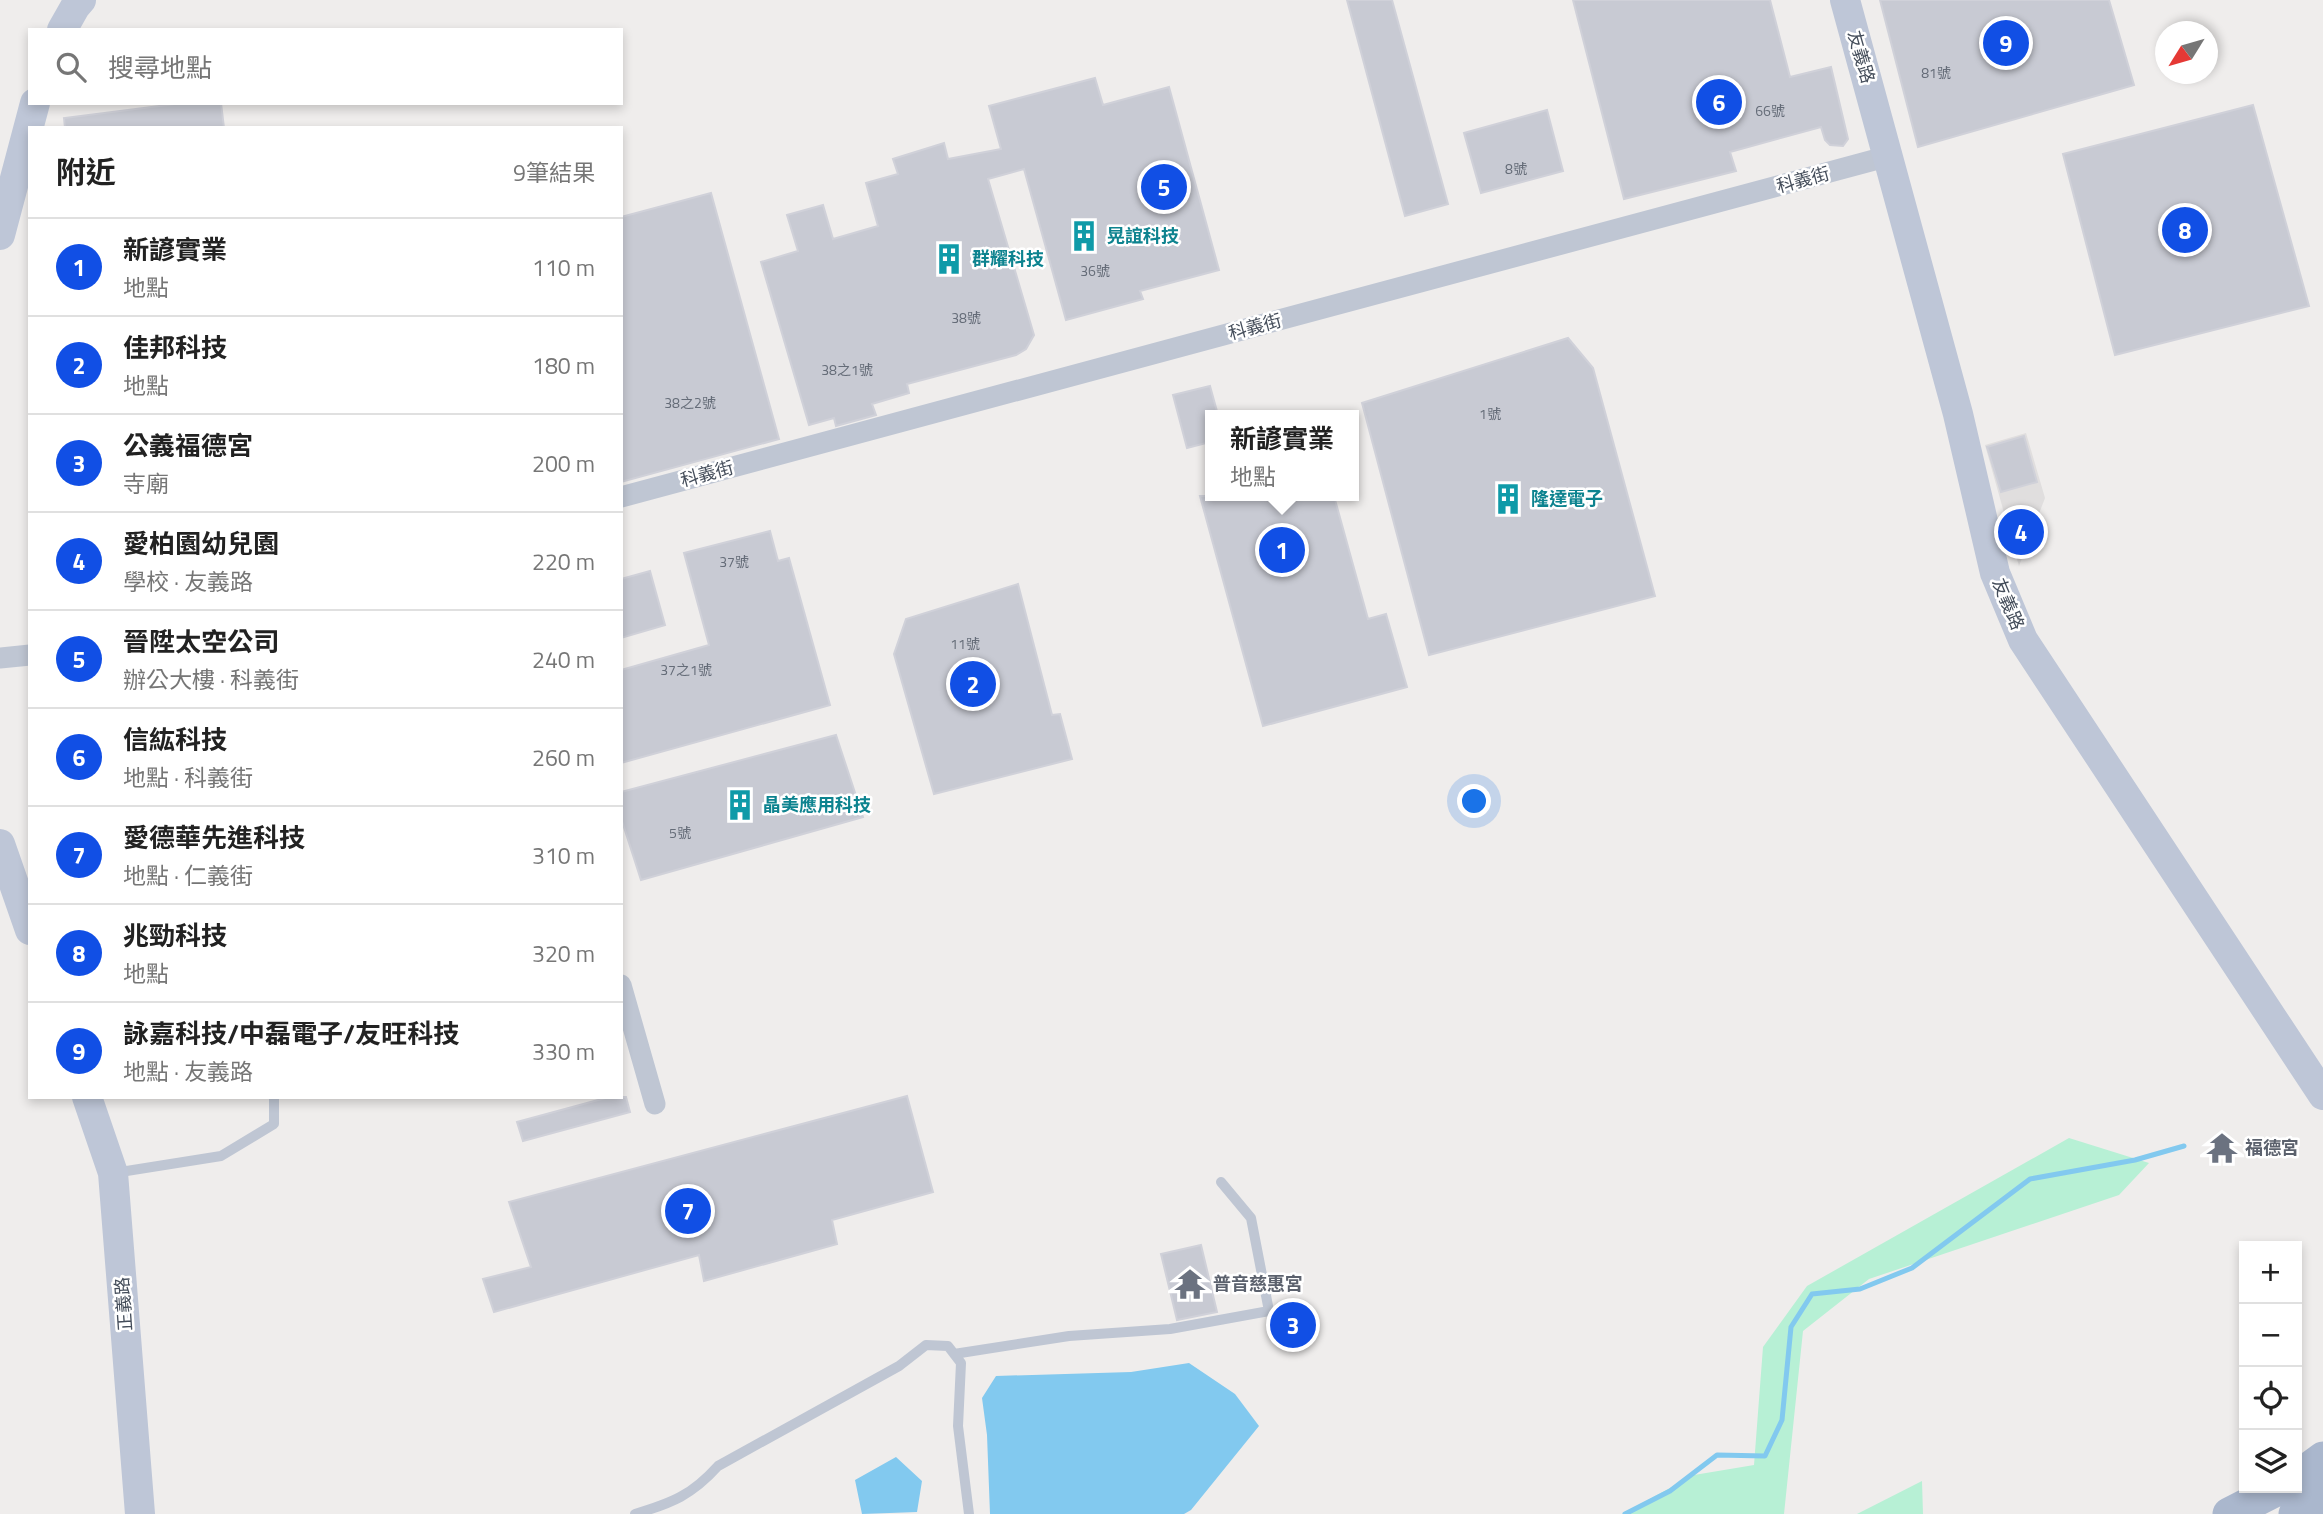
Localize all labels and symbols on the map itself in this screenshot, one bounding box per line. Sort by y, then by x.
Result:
pin: 9 [1983,17,2029,69]
north arrow [2155,21,2218,84]
street label: 友義路 [1841,27,1882,87]
house number: 81號 [1921,62,1951,83]
pin: 6 [1696,76,1742,128]
house number: 66號 [1755,100,1785,121]
house number: 8號 [1505,158,1527,179]
street label: 科義街 [1773,159,1832,200]
pin: 5 [1141,161,1187,213]
pin: 8 [2162,204,2208,256]
building icon: 晃誼科技 [1067,219,1101,253]
place label: 晃誼科技 [1107,222,1179,249]
building icon: 群耀科技 [932,242,966,276]
place label: 群耀科技 [972,245,1044,272]
house number: 36號 [1080,260,1110,281]
street label: 科義街 [1225,306,1284,347]
house number: 38號 [951,307,981,328]
house number: 38之1號 [821,359,873,380]
house number: 38之2號 [664,392,716,413]
house number: 1號 [1479,403,1501,424]
street label: 科義街 [677,453,736,494]
building icon: 隆達電子 [1491,482,1525,516]
place label: 隆達電子 [1531,485,1603,512]
pin: 4 [1998,506,2044,558]
pin: 1 [1259,524,1305,576]
house number: 37號 [719,551,749,572]
street label: 友義路 [1985,574,2031,634]
house number: 11號 [950,633,980,654]
pin: 2 [950,658,996,710]
house number: 37之1號 [660,659,712,680]
your location [1457,784,1491,818]
building icon: 晶美應用科技 [723,788,757,822]
place label: 晶美應用科技 [763,791,871,818]
house number: 5號 [669,822,691,843]
temple icon: 福德宮 [2205,1131,2239,1165]
place label: 福德宮 [2245,1134,2299,1161]
pin: 7 [665,1185,711,1237]
temple icon: 普音慈惠宮 [1173,1267,1207,1301]
place label: 普音慈惠宮 [1213,1270,1303,1297]
street label: 正義路 [108,1276,139,1332]
pin: 3 [1270,1299,1316,1351]

